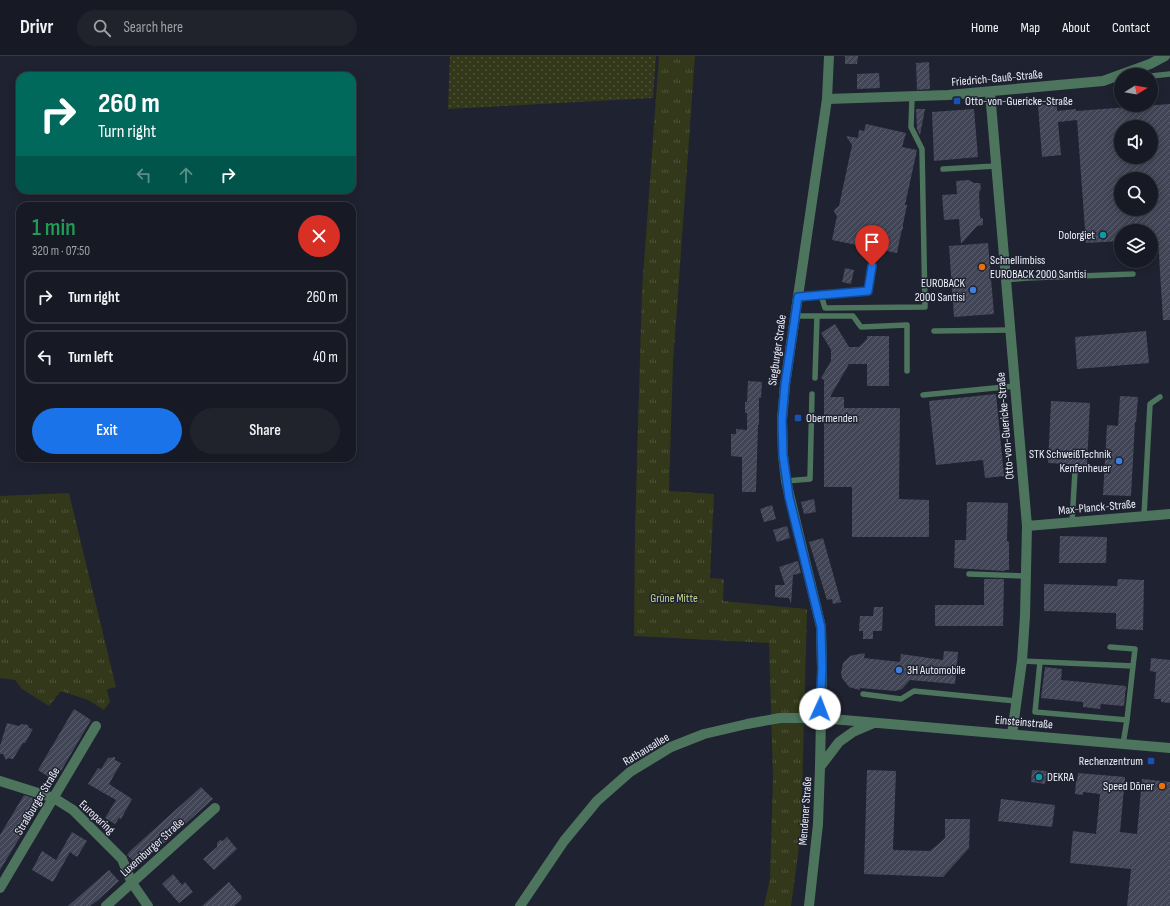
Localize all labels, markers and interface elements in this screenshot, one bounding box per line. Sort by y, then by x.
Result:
search box [77,10,357,46]
text: Drivr [20,16,53,39]
icon: search [91,17,113,39]
text: Search here [123,18,183,37]
text: Home [971,19,999,36]
text: Map [1021,19,1040,36]
text: About [1062,19,1090,36]
text: Contact [1112,19,1150,36]
street label: Friedrich-Gauß-Straße [951,67,1043,90]
north arrow [1114,68,1158,112]
map controls [1114,68,1158,268]
text: 260 m [98,87,160,120]
icon: right [32,88,84,140]
place label: Otto-von-Guericke-Straße [965,94,1073,109]
marker: Otto-von-Guericke-Straße [952,96,962,106]
button: sound [1114,120,1158,164]
text: Turn right [98,121,156,142]
icon: left [133,164,155,186]
icon: ahead [175,164,197,186]
icon: right [217,164,239,186]
button: search [1114,172,1158,216]
text: 1 min [32,213,76,242]
button: close [298,215,340,257]
button: layers [1114,224,1158,268]
pin [855,225,889,266]
place label: Dolorgiet [1058,228,1095,243]
marker: Dolorgiet [1098,230,1108,240]
icon: arrive [861,231,883,253]
text: 320 m · 07:50 [32,243,90,259]
place label: Schnellimbiss EUROBACK 2000 Santisi [990,253,1086,282]
marker: Schnellimbiss EUROBACK 2000 Santisi [977,262,987,272]
place label: EUROBACK 2000 Santisi [915,276,966,305]
marker: EUROBACK 2000 Santisi [968,285,978,295]
icon: right [34,286,56,308]
text: Turn right [68,288,120,307]
text: 260 m [307,288,338,307]
street label: Siegburger Straße [765,313,790,387]
icon: left [34,346,56,368]
text: Turn left [68,348,113,367]
text: 40 m [313,348,338,367]
street label: Otto-von-Guericke-Straße [993,371,1018,480]
button: Exit [32,408,182,454]
button: Share [190,408,340,454]
place label: Obermenden [806,411,858,426]
marker: Obermenden [793,413,803,423]
place label: STK SchweißTechnik Kenfenheuer [1029,447,1112,476]
marker: STK SchweißTechnik Kenfenheuer [1114,456,1124,466]
street label: Max-Planck-Straße [1058,497,1137,518]
park label: Grüne Mitte [650,591,698,606]
place label: 3H Automobile [907,663,966,678]
marker: 3H Automobile [894,665,904,675]
position arrow [799,688,841,730]
street label: Einsteinstraße [994,712,1054,733]
street label: Rathausallee [620,730,672,769]
place label: Rechenzentrum [1079,754,1143,769]
marker: Rechenzentrum [1146,756,1156,766]
street label: Straßburger Straße [11,765,64,838]
place label: DEKRA [1047,770,1075,785]
marker: DEKRA [1034,772,1044,782]
street label: Mendener Straße [796,776,815,846]
place label: Speed Döner [1103,779,1155,794]
marker: Speed Döner [1157,781,1167,791]
street label: Europaring [76,797,118,838]
street label: Luxemburger Straße [117,815,188,880]

